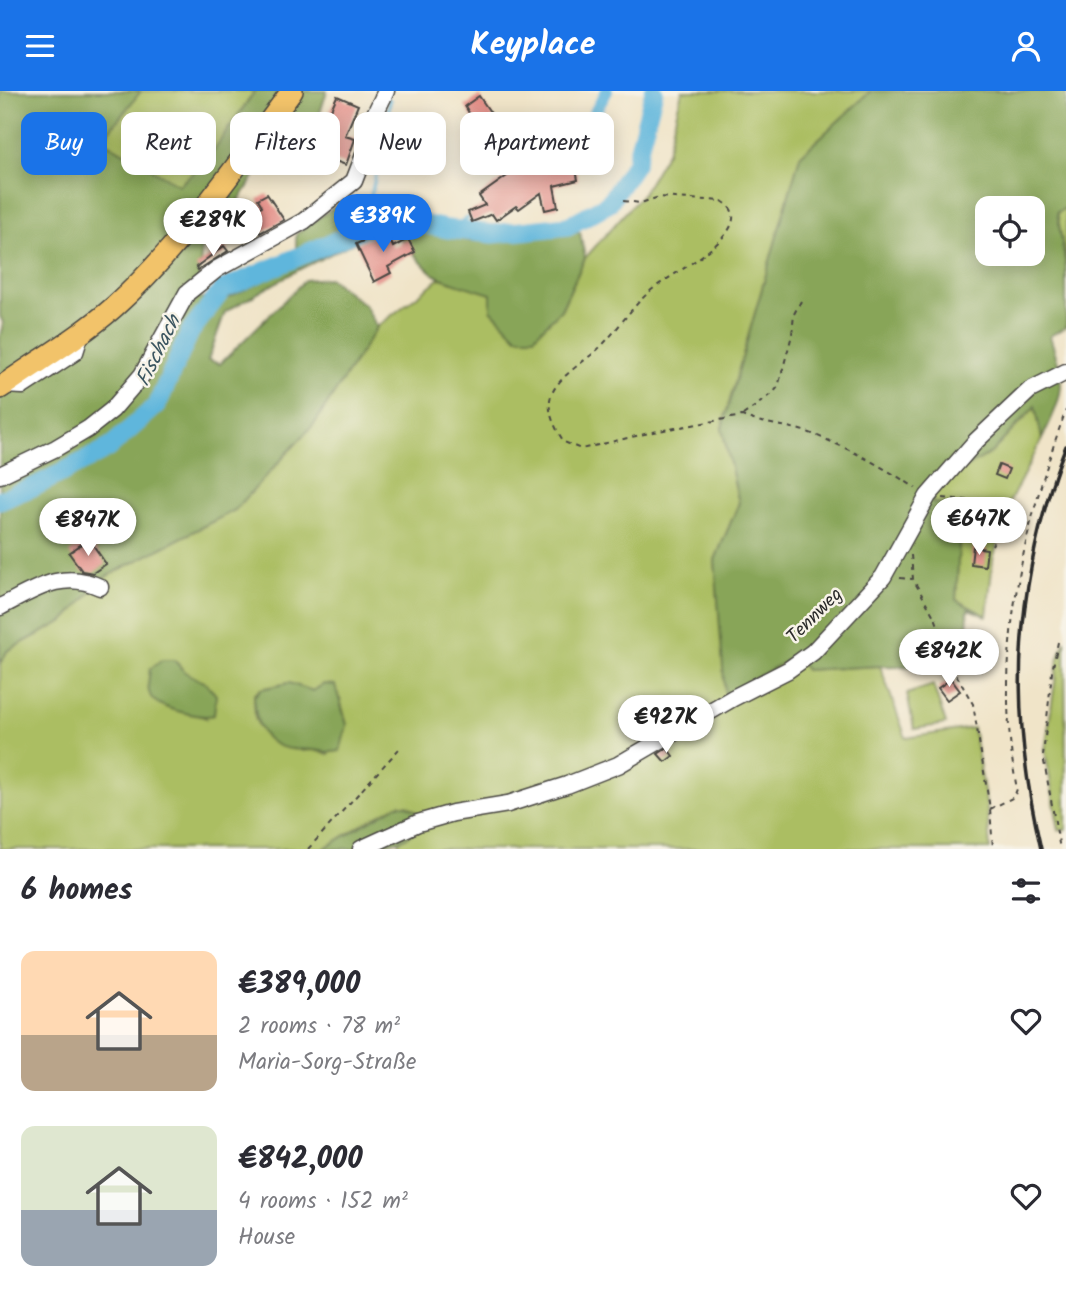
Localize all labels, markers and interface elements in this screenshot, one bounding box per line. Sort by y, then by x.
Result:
text: Keyplace [471,20,595,71]
icon: menu [21,27,59,65]
icon: person [1007,27,1045,65]
chip: Buy [21,112,107,175]
chip: Rent [121,112,216,175]
chip: Filters [230,112,340,175]
chip: New [354,112,446,175]
chip: Apartment [460,112,614,175]
pin: €389K [334,195,432,254]
map controls [975,196,1045,266]
button: locate [975,196,1045,266]
pin: €289K [164,199,262,258]
text: €389K [350,199,416,235]
text: €289K [179,203,247,239]
water label: Fischach [128,308,191,392]
pin: €647K [930,497,1028,557]
pin: €847K [39,498,137,558]
text: €647K [947,502,1011,538]
text: €847K [55,503,121,539]
street label: Tennweg [780,581,850,651]
pin: €842K [900,629,998,689]
text: €842K [915,634,983,670]
pin: €927K [617,695,715,755]
text: €927K [634,700,698,736]
text: 6 homes [21,867,133,915]
icon: filters [1007,872,1045,910]
text: €389,000 [238,961,360,1009]
icon: home [77,979,161,1063]
icon: heart [1007,1002,1045,1040]
text: 2 rooms · 78 m² [238,1009,400,1045]
text: Maria-Sorg-Straße [238,1045,416,1081]
text: €842,000 [238,1136,363,1184]
icon: home [77,1154,161,1238]
icon: heart [1007,1177,1045,1215]
text: 4 rooms · 152 m² [238,1184,408,1220]
text: House [238,1220,295,1256]

